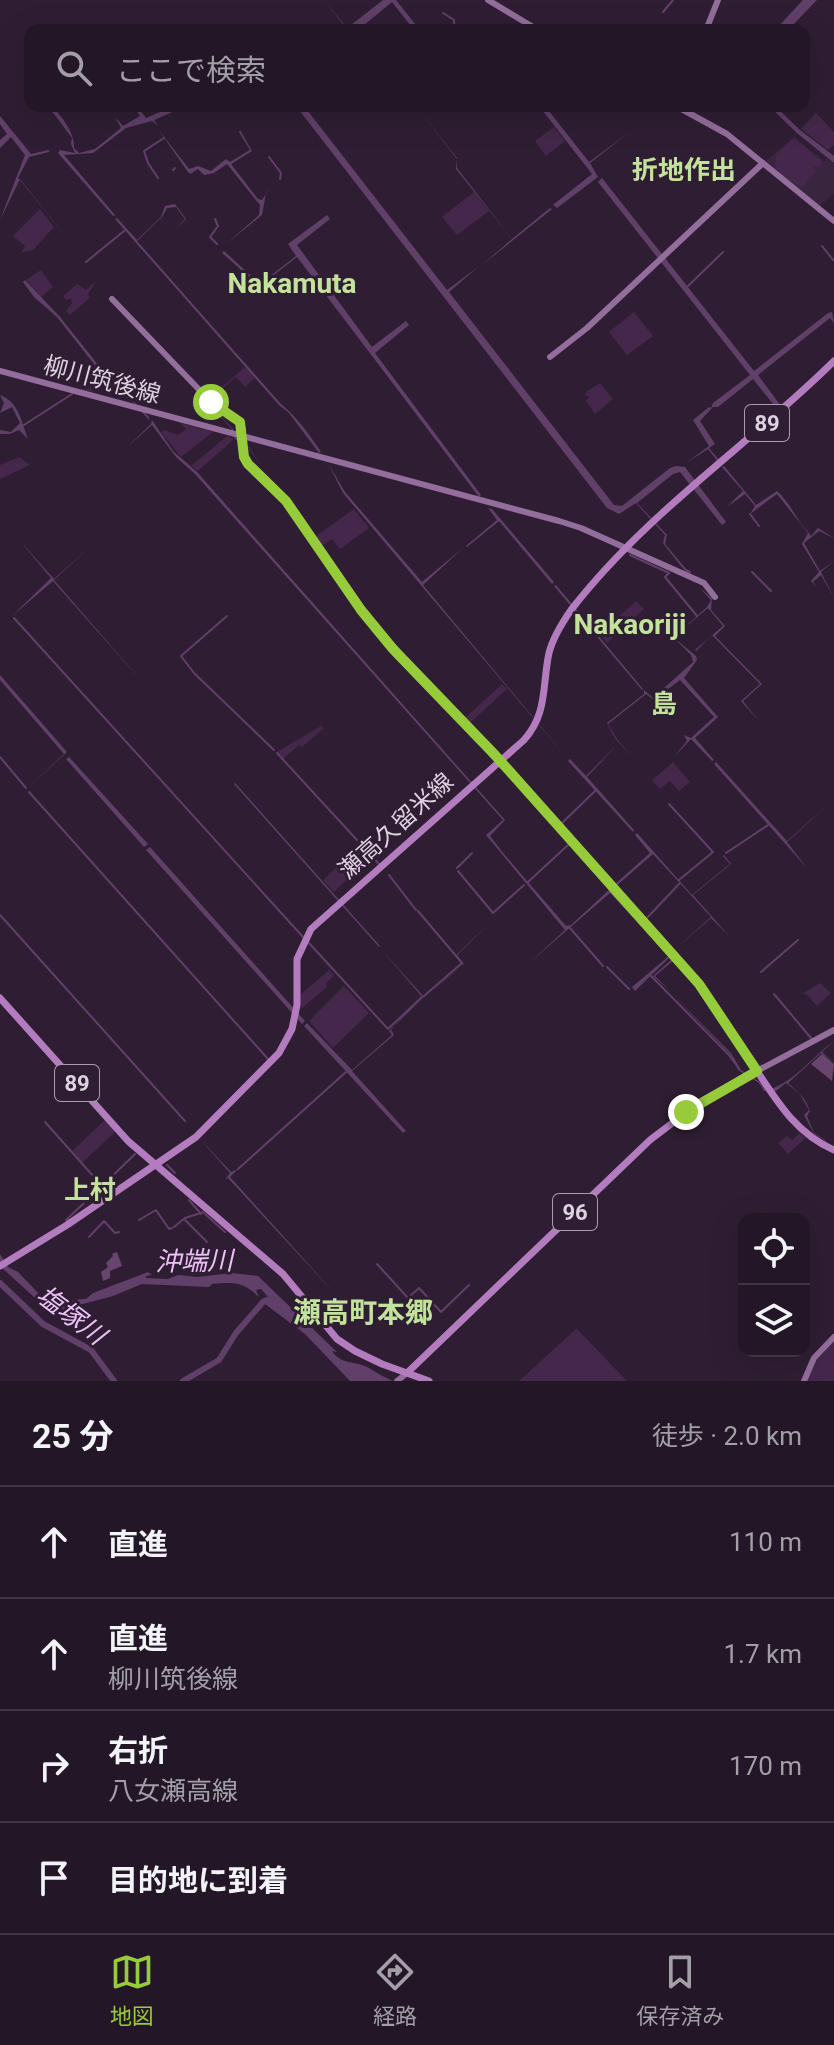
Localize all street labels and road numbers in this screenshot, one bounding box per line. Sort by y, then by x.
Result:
street label: 柳川筑後線 [40,351,164,409]
road number: 89 [745,405,789,441]
street label: 瀬高久留米線 [333,767,459,885]
road number: 89 [55,1065,99,1101]
road number: 96 [553,1194,597,1230]

